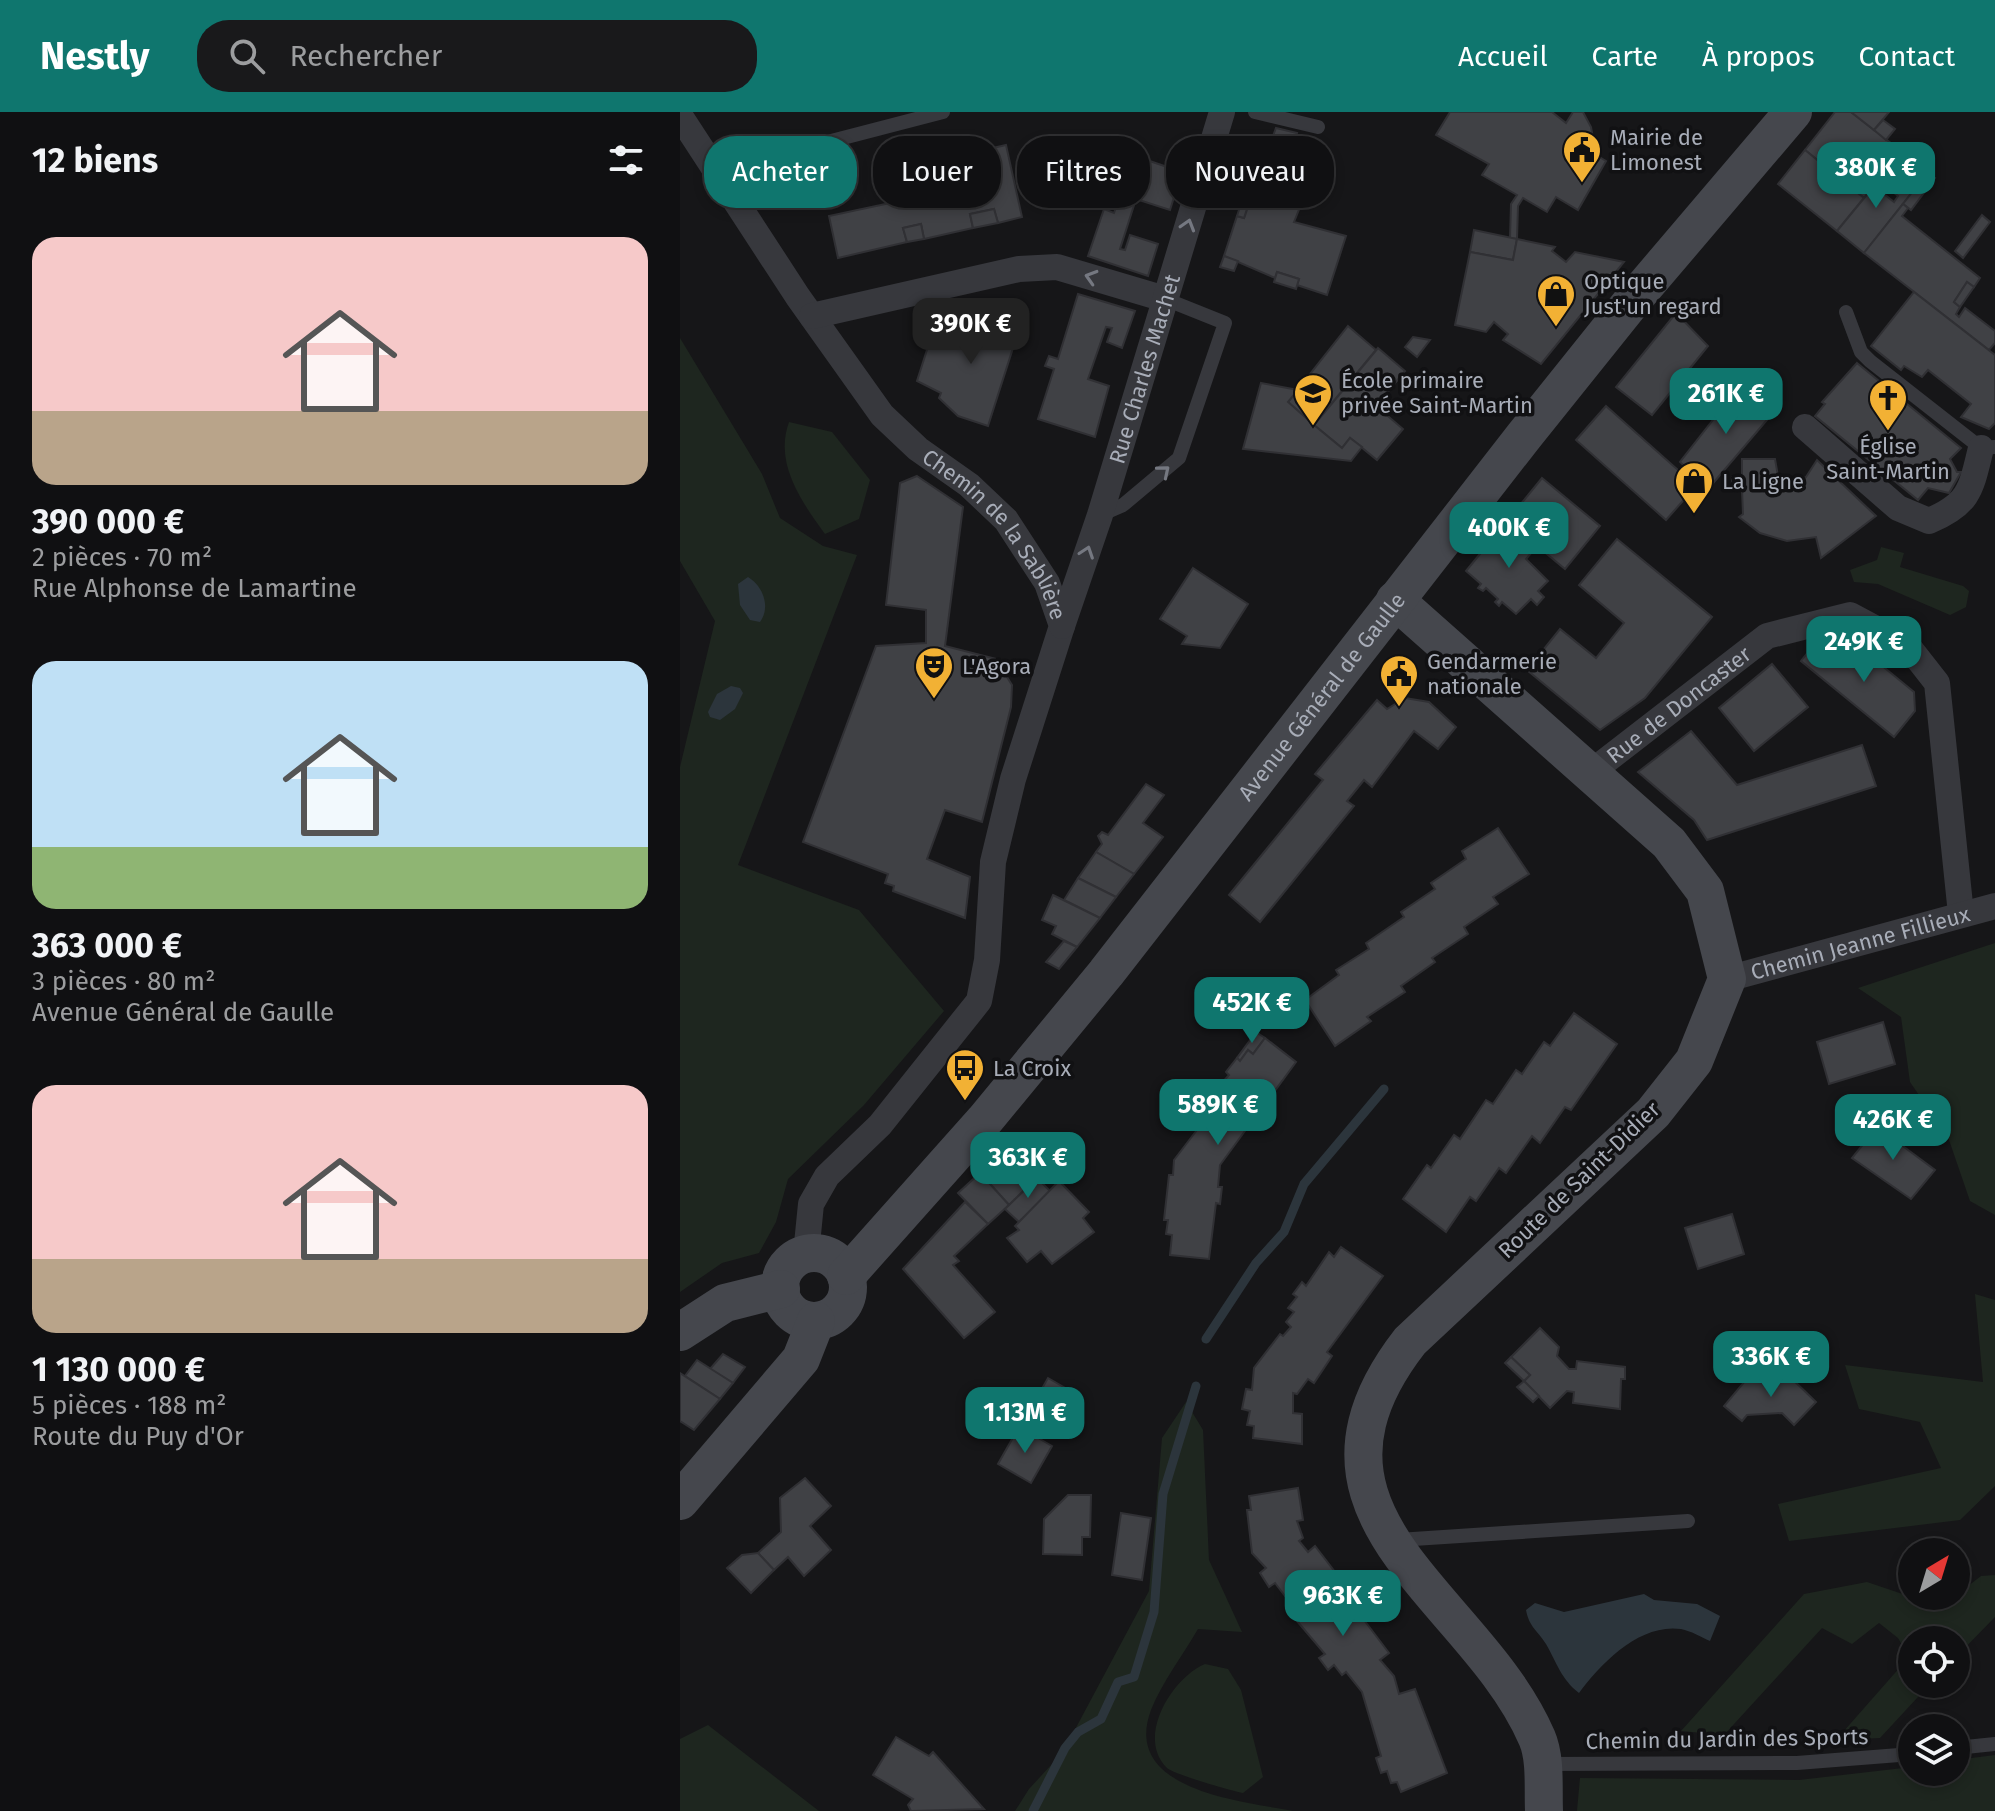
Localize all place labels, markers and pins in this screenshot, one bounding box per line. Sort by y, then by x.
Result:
place label: Mairie de Limonest [1610,124,1703,176]
public building icon: Mairie de Limonest [1561,129,1603,184]
pin: 380K € [1811,142,1941,210]
place label: Optique Just'un regard [1584,268,1722,320]
shop icon: Optique Just'un regard [1535,273,1577,328]
pin: 390K € [906,298,1036,366]
place label: École primaire privée Saint-Martin [1341,367,1533,419]
pin: 261K € [1661,368,1791,436]
school or university icon: École primaire privée Saint-Martin [1292,372,1334,427]
church icon: Église Saint-Martin [1867,377,1909,432]
place label: Église Saint-Martin [1826,433,1950,485]
shop icon: La Ligne [1673,460,1715,515]
place label: La Ligne [1722,468,1804,495]
pin: 400K € [1444,502,1574,570]
pin: 249K € [1799,616,1929,684]
theatre icon: L'Agora [913,645,955,700]
place label: Gendarmerie nationale [1427,648,1557,700]
place label: L'Agora [962,653,1031,680]
public building icon: Gendarmerie nationale [1378,653,1420,708]
pin: 452K € [1187,977,1317,1045]
bus stop icon: La Croix [944,1047,986,1102]
place label: La Croix [993,1055,1071,1082]
pin: 589K € [1153,1079,1283,1147]
pin: 426K € [1828,1094,1958,1162]
pin: 363K € [963,1132,1093,1200]
pin: 336K € [1706,1331,1836,1399]
pin: 1.13M € [951,1387,1099,1455]
pin: 963K € [1278,1570,1408,1638]

